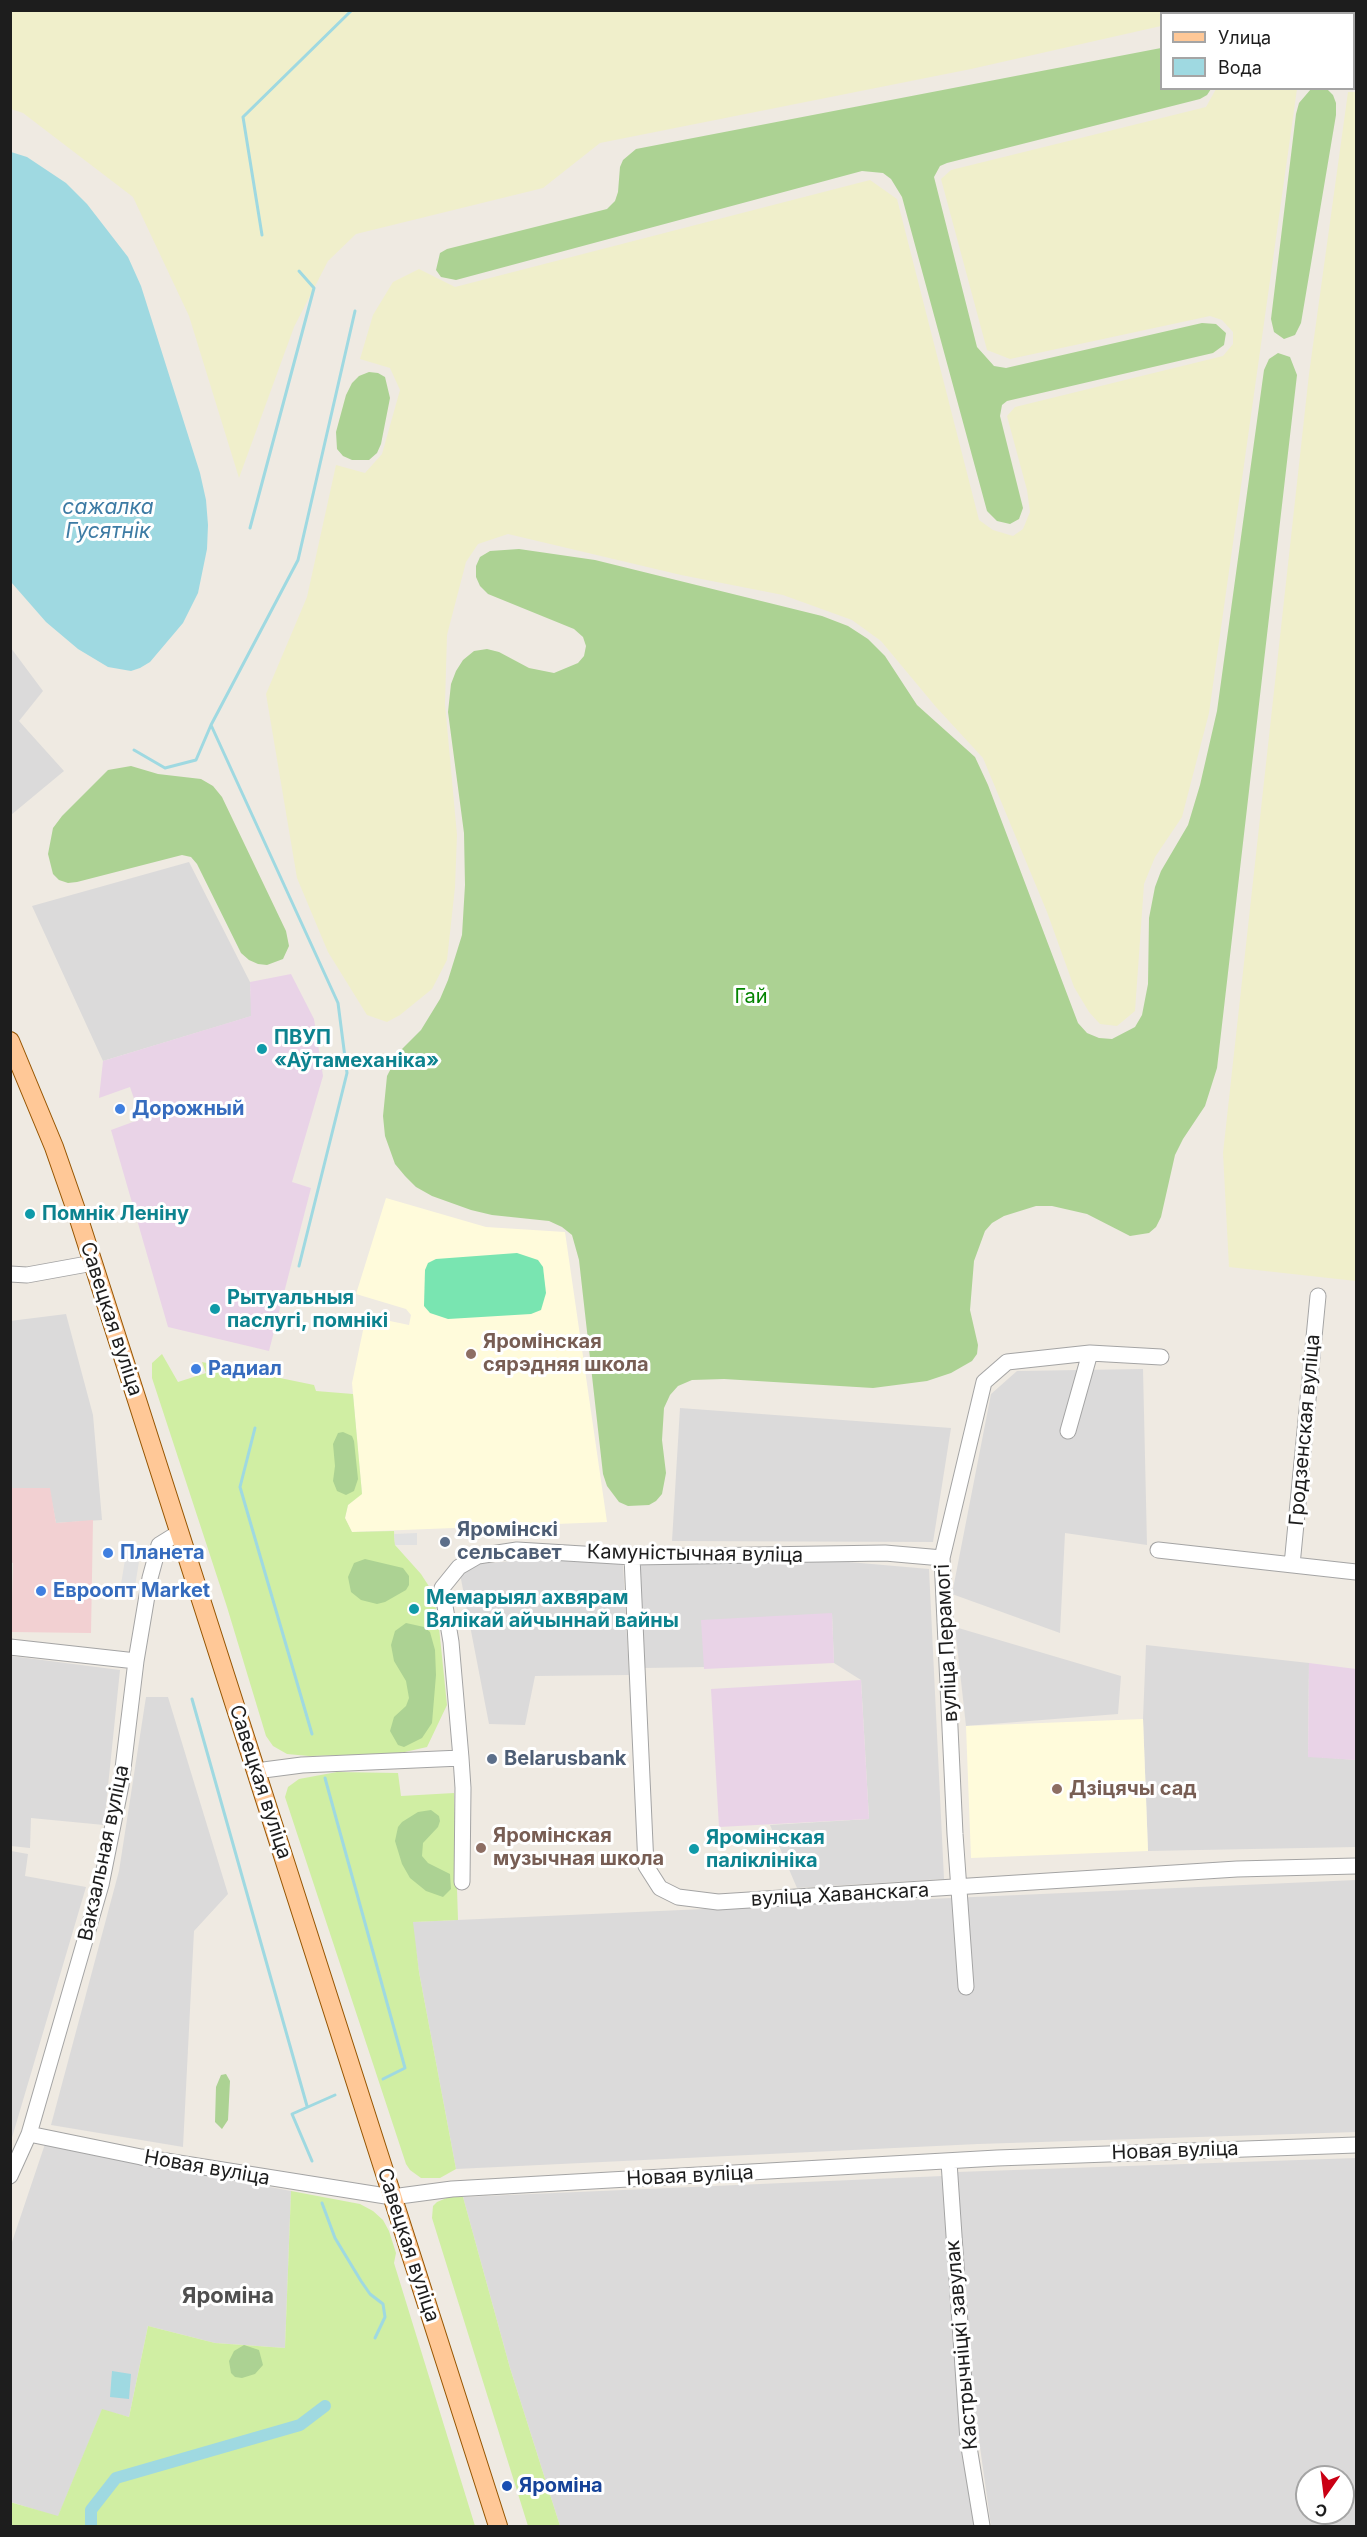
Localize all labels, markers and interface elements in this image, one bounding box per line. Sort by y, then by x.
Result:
legend [1160,12,1355,90]
text: Улица [1218,27,1271,48]
text: Вода [1218,57,1262,78]
water label: сажалка Гусятнік [62,495,154,545]
park label: Гай [734,985,768,1009]
place label: ПВУП «Аўтамеханіка» [274,1026,439,1073]
marker: ПВУП «Аўтамеханіка» [255,1042,269,1056]
place label: Дорожный [132,1097,244,1121]
marker: Дорожный [113,1102,127,1116]
place label: Помнік Леніну [42,1202,189,1226]
marker: Помнік Леніну [23,1207,37,1221]
street label: Савецкая вуліца [75,1239,147,1399]
place label: Рытуальныя паслугі, помнікі [227,1286,388,1333]
marker: Рытуальныя паслугі, помнікі [208,1302,222,1316]
place label: Яромінская сярэдняя школа [483,1330,649,1377]
street label: Гродзенская вуліца [1285,1333,1325,1527]
marker: Яромінская сярэдняя школа [464,1347,478,1361]
place label: Радиал [208,1357,282,1381]
marker: Радиал [189,1362,203,1376]
place label: Яромінскі сельсавет [457,1518,562,1565]
marker: Яромінскі сельсавет [438,1535,452,1549]
street label: Камуністычная вуліца [587,1540,803,1568]
place label: Планета [120,1541,205,1565]
marker: Планета [101,1546,115,1560]
street label: вуліца Перамогі [931,1563,963,1723]
place label: Евроопт Market [53,1579,210,1603]
marker: Евроопт Market [34,1584,48,1598]
place label: Мемарыял ахвярам Вялікай айчыннай вайны [426,1586,679,1633]
marker: Мемарыял ахвярам Вялікай айчыннай вайны [407,1602,421,1616]
street label: Савецкая вуліца [224,1702,296,1862]
place label: Belarusbank [504,1747,626,1771]
marker: Belarusbank [485,1752,499,1766]
street label: Вакзальная вуліца [74,1763,134,1943]
place label: Дзіцячы сад [1069,1777,1197,1801]
marker: Дзіцячы сад [1050,1782,1064,1796]
place label: Яромінская музычная школа [493,1824,664,1871]
place label: Яромінская паліклініка [706,1826,825,1873]
marker: Яромінская музычная школа [474,1841,488,1855]
marker: Яромінская паліклініка [687,1842,701,1856]
street label: вуліца Хаванскага [750,1878,930,1912]
street label: Новая вуліца [1111,2137,1239,2165]
street label: Новая вуліца [142,2145,272,2191]
street label: Новая вуліца [626,2161,754,2191]
street label: Савецкая вуліца [372,2165,444,2325]
street label: Кастрычніцкі завулак [941,2239,983,2451]
district label: Яроміна [182,2283,274,2309]
north arrow [1295,2465,1355,2525]
place label: Яроміна [519,2474,603,2498]
marker: Яроміна [500,2479,514,2493]
text: С [1313,2499,1329,2522]

